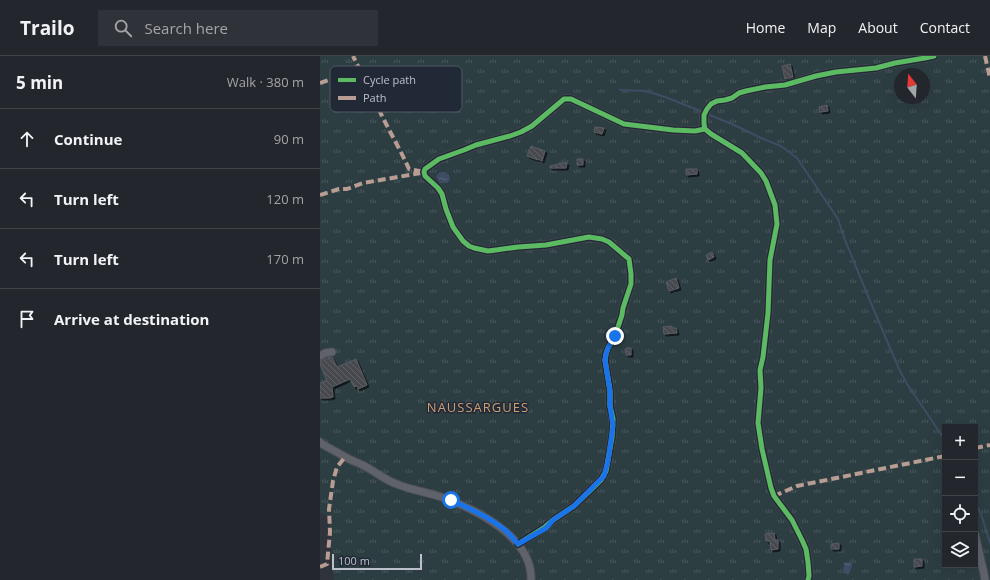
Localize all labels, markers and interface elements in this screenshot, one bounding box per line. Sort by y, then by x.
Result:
search box [98,10,378,46]
text: Trailo [20,15,74,41]
icon: search [112,17,134,39]
text: Search here [144,18,228,38]
text: Home [746,18,785,37]
text: Map [807,18,836,37]
text: About [858,18,898,37]
text: Contact [920,18,970,37]
legend [330,66,462,112]
north arrow [894,68,930,104]
text: 5 min [16,71,63,94]
text: Cycle path [363,72,416,87]
text: Walk · 380 m [227,73,304,91]
text: Path [363,90,386,105]
icon: ahead [16,128,38,150]
text: Continue [54,129,122,149]
text: 90 m [274,130,304,148]
icon: left [16,188,38,210]
text: Turn left [54,189,119,209]
text: 120 m [266,190,304,208]
icon: left [16,248,38,270]
text: Turn left [54,249,119,269]
text: 170 m [266,250,304,268]
icon: arrive [16,308,38,330]
text: Arrive at destination [54,309,209,329]
route end [606,327,624,345]
district label: NAUSSARGUES [427,398,529,416]
map controls [942,424,978,568]
button: + [942,424,978,460]
button: − [942,460,978,496]
route start [442,491,460,509]
button: locate [942,496,978,532]
button: layers [942,532,978,568]
scale bar [332,552,422,571]
text: 100 m [338,553,370,568]

